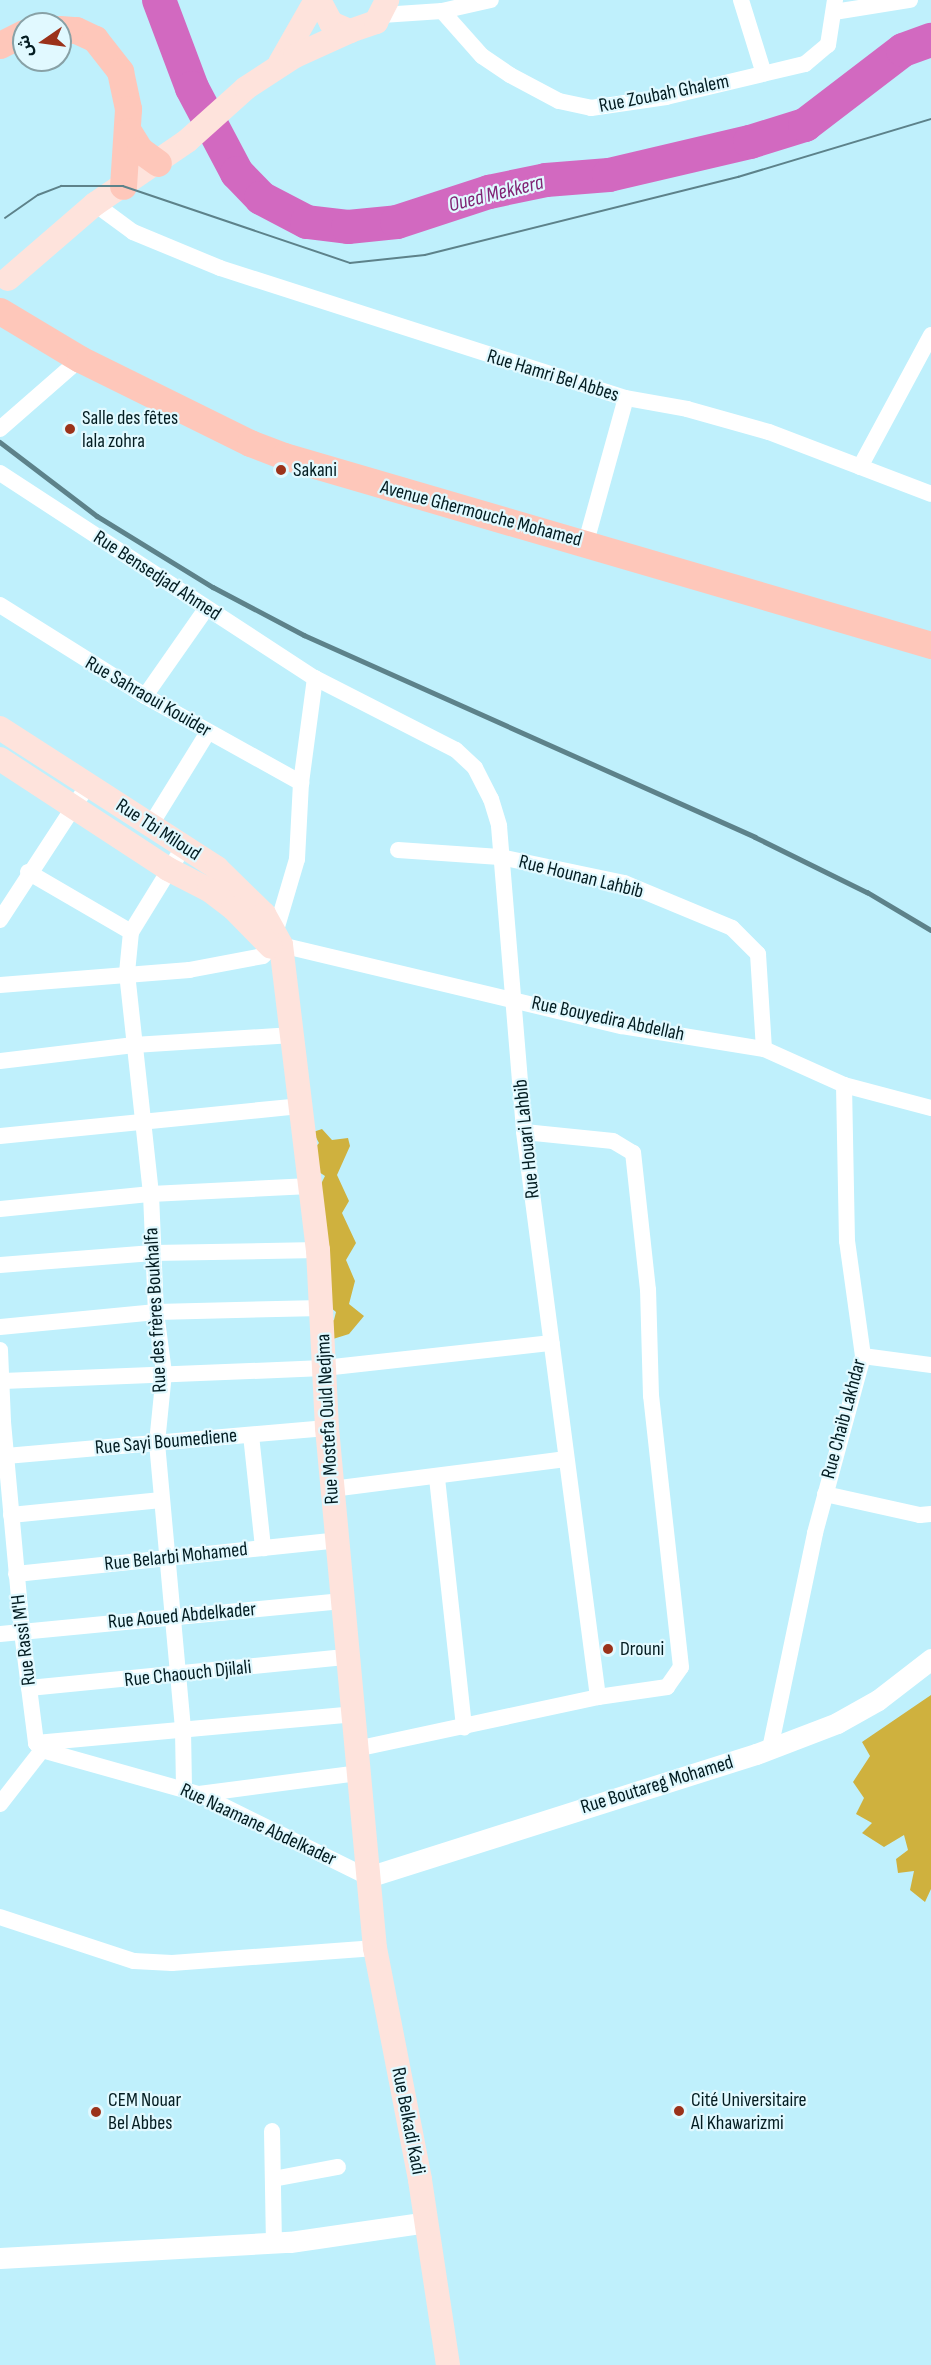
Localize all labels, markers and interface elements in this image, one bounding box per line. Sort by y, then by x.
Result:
north arrow [12,12,72,72]
text: ش [14,33,38,59]
street label: Rue Zoubah Ghalem [597,70,731,118]
water label: Oued Mekkera [446,170,546,218]
street label: Rue Hamri Bel Abbes [484,345,622,407]
place label: Salle des fêtes lala zohra [82,406,178,453]
marker: Salle des fêtes lala zohra [63,422,77,436]
place label: Sakani [293,458,337,482]
marker: Sakani [274,463,288,477]
street label: Avenue Ghermouche Mohamed [378,476,584,552]
street label: Rue Bensedjad Ahmed [89,526,225,626]
street label: Rue Sahraoui Kouider [81,651,215,743]
street label: Rue Tbi Miloud [111,794,205,866]
street label: Rue Hounan Lahbib [516,850,646,904]
street label: Rue Bouyedira Abdellah [529,991,687,1047]
street label: Rue Houari Lahbib [509,1078,545,1200]
street label: Rue des frères Boukhalfa [140,1227,172,1393]
street label: Rue Mostefa Ould Nedjma [312,1333,344,1505]
street label: Rue Chaib Lakhdar [816,1356,872,1482]
street label: Rue Sayi Boumediene [94,1424,238,1460]
street label: Rue Belarbi Mohamed [103,1538,249,1576]
street label: Rue Rassi M'H [7,1593,41,1687]
street label: Rue Aoued Abdelkader [107,1598,257,1634]
place label: Drouni [620,1637,664,1661]
marker: Drouni [601,1642,615,1656]
street label: Rue Chaouch Djilali [123,1655,253,1693]
street label: Rue Boutareg Mohamed [578,1750,736,1820]
street label: Rue Naamane Abdelkader [176,1778,340,1872]
street label: Rue Belkadi Kadi [386,2065,430,2177]
place label: CEM Nouar Bel Abbes [108,2088,181,2135]
place label: Cité Universitaire Al Khawarizmi [691,2088,807,2135]
marker: Cité Universitaire Al Khawarizmi [672,2104,686,2118]
marker: CEM Nouar Bel Abbes [89,2105,103,2119]

